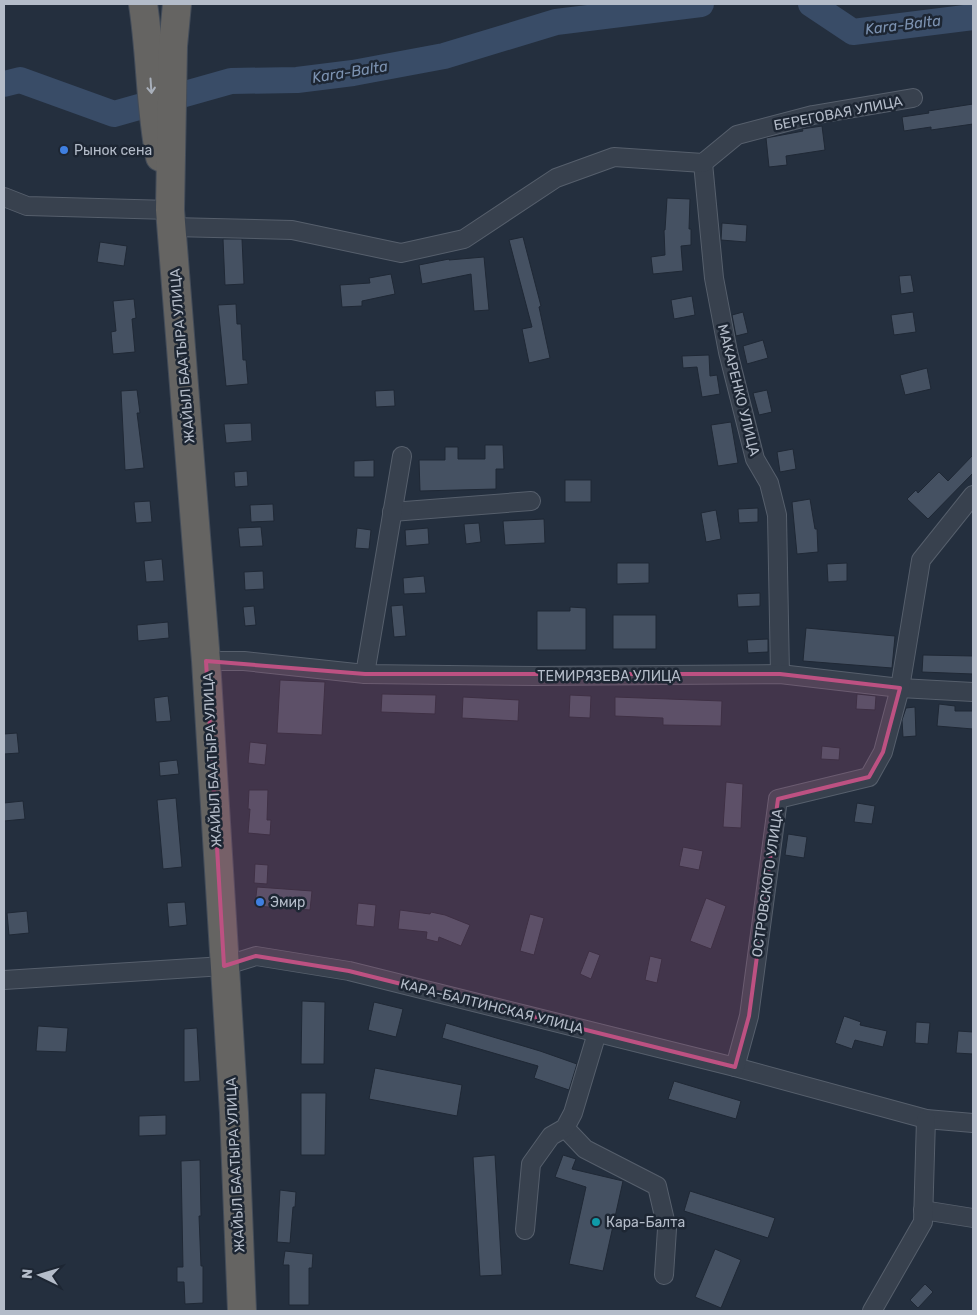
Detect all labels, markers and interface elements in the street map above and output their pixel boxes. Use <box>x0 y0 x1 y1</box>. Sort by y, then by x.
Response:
water label: Kara-Balta <box>864 11 942 39</box>
water label: Kara-Balta <box>311 57 389 87</box>
one-way arrow <box>146 78 156 94</box>
street label: БЕРЕГОВАЯ УЛИЦА <box>772 93 904 134</box>
place label: Рынок сена <box>74 142 152 159</box>
marker: Рынок сена <box>58 144 70 156</box>
street label: ЖАЙЫЛ БААТЫРА УЛИЦА <box>165 267 199 444</box>
street label: МАКАРЕНКО УЛИЦА <box>714 322 763 458</box>
street label: ТЕМИРЯЗЕВА УЛИЦА <box>537 668 681 685</box>
street label: ЖАЙЫЛ БААТЫРА УЛИЦА <box>198 671 226 848</box>
street label: ОСТРОВСКОГО УЛИЦА <box>749 807 786 958</box>
place label: Эмир <box>270 894 305 911</box>
marker: Эмир <box>254 896 266 908</box>
street label: КАРА-БАЛТИНСКАЯ УЛИЦА <box>399 975 586 1038</box>
street label: ЖАЙЫЛ БААТЫРА УЛИЦА <box>221 1076 249 1253</box>
place label: Кара-Балта <box>606 1214 685 1231</box>
marker: Кара-Балта <box>590 1216 602 1228</box>
north arrow <box>15 1250 65 1300</box>
text: N <box>19 1268 36 1280</box>

